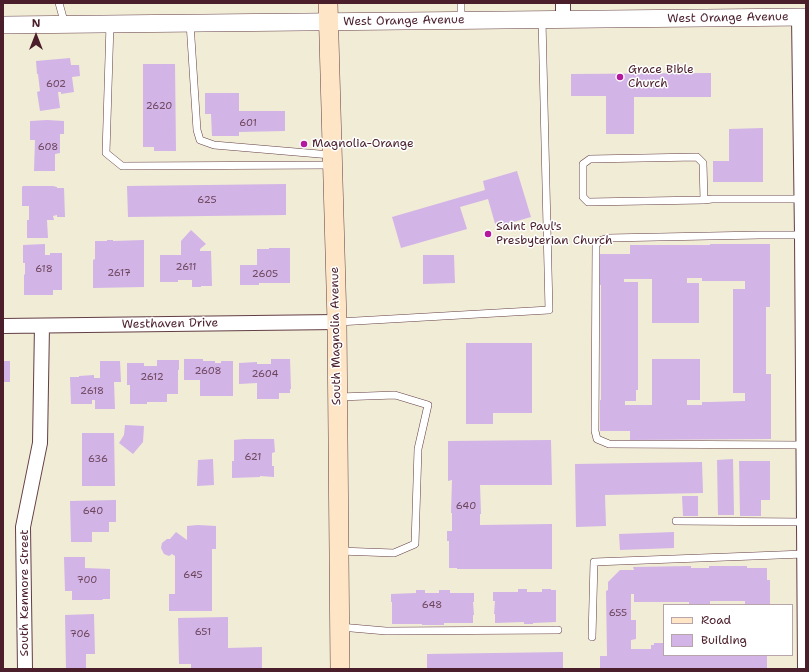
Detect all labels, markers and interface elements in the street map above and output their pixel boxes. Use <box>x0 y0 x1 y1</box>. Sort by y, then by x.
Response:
street label: West Orange Avenue <box>667 10 789 26</box>
street label: West Orange Avenue <box>343 13 465 29</box>
north arrow <box>16 16 56 56</box>
text: N <box>32 16 40 31</box>
place label: Grace Bible Church <box>628 63 694 91</box>
marker: Grace Bible Church <box>615 72 625 82</box>
house number: 602 <box>46 78 66 90</box>
house number: 2620 <box>146 100 172 112</box>
house number: 601 <box>239 117 257 129</box>
place label: Magnolia-Orange <box>312 137 414 151</box>
marker: Magnolia-Orange <box>299 139 309 149</box>
house number: 608 <box>38 141 58 153</box>
house number: 625 <box>197 194 217 206</box>
place label: Saint Paul's Presbyterian Church <box>496 220 612 248</box>
marker: Saint Paul's Presbyterian Church <box>483 229 493 239</box>
house number: 2611 <box>176 261 196 273</box>
house number: 618 <box>35 263 53 275</box>
house number: 2617 <box>107 267 131 279</box>
street label: South Magnolia Avenue <box>328 267 344 405</box>
house number: 2605 <box>252 268 278 280</box>
street label: Westhaven Drive <box>122 316 218 332</box>
house number: 2608 <box>194 365 222 377</box>
house number: 2604 <box>252 368 278 380</box>
house number: 2612 <box>140 371 164 383</box>
house number: 2618 <box>80 385 104 397</box>
house number: 621 <box>244 451 262 463</box>
house number: 636 <box>88 453 108 465</box>
house number: 640 <box>456 500 476 512</box>
house number: 640 <box>83 505 103 517</box>
street label: South Kenmore Street <box>18 529 32 657</box>
house number: 645 <box>183 569 203 581</box>
house number: 700 <box>77 574 97 586</box>
house number: 648 <box>422 599 442 611</box>
legend <box>663 604 793 656</box>
house number: 655 <box>609 607 627 619</box>
text: Road <box>701 612 731 628</box>
house number: 651 <box>195 626 211 638</box>
house number: 706 <box>70 628 90 640</box>
text: Building <box>701 632 747 648</box>

